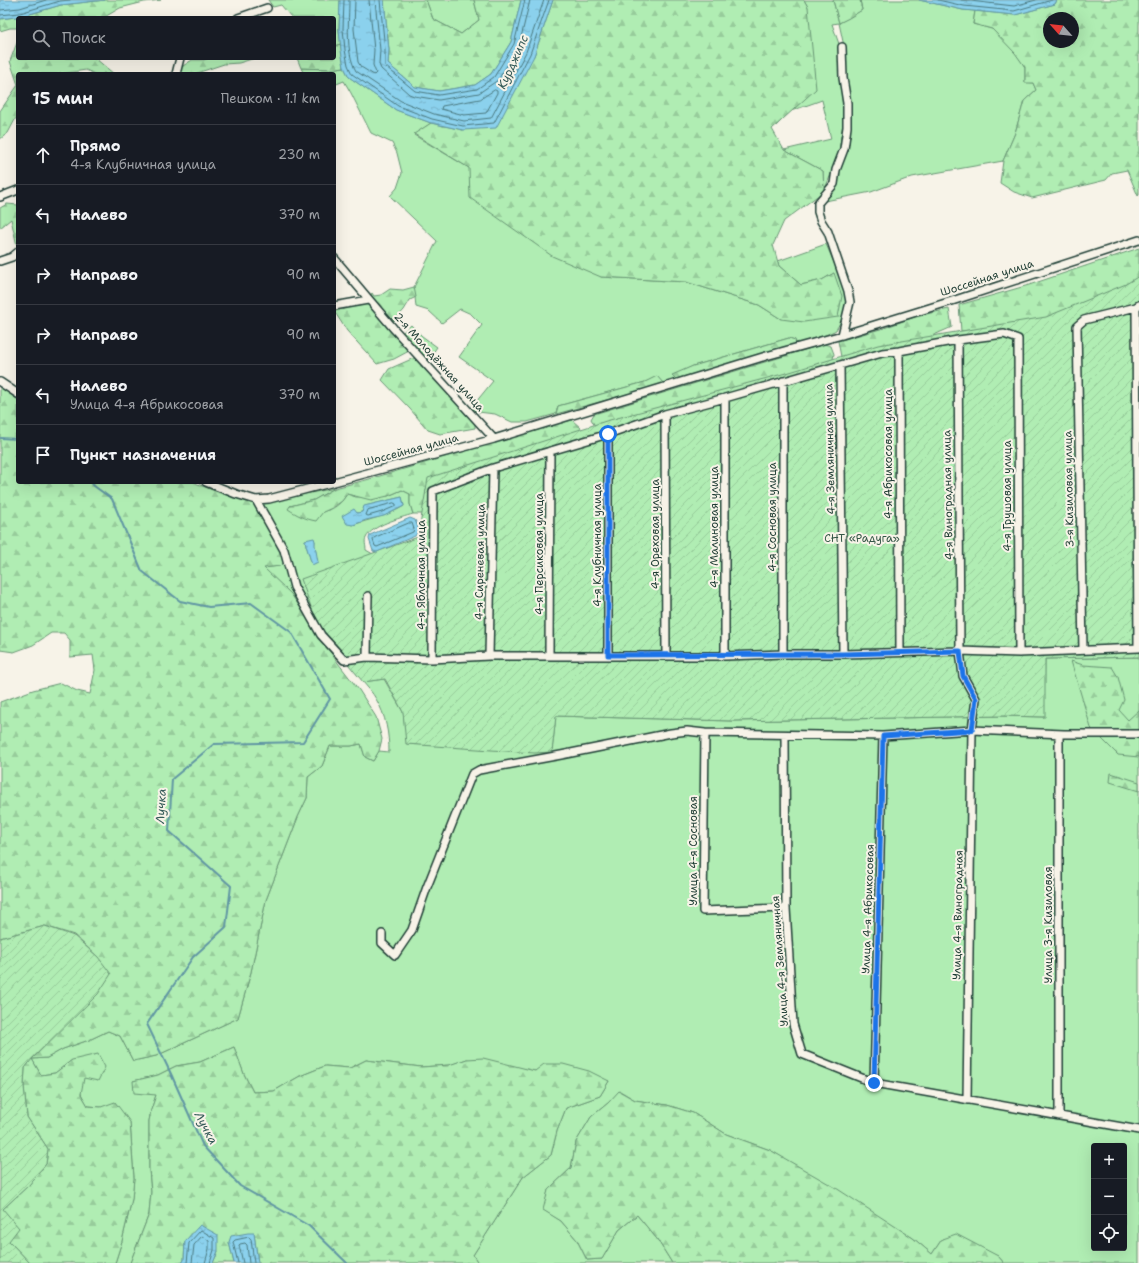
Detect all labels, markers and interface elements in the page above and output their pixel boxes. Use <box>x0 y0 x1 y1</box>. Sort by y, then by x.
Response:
north arrow <box>1043 12 1079 48</box>
search box <box>16 16 336 60</box>
icon: search <box>30 27 52 49</box>
text: Поиск <box>62 28 106 48</box>
water label: Курджипс <box>494 32 532 92</box>
text: 15 мин <box>32 87 93 109</box>
text: Пешком · 1.1 km <box>221 90 320 107</box>
text: Прямо <box>70 136 120 156</box>
icon: ahead <box>32 144 54 166</box>
text: 230 m <box>278 146 320 163</box>
text: 4-я Клубничная улица <box>70 156 216 173</box>
icon: left <box>32 204 54 226</box>
text: Налево <box>70 205 128 225</box>
text: 370 m <box>278 206 320 223</box>
street label: Шоссейная улица <box>938 256 1036 300</box>
icon: right <box>32 264 54 286</box>
text: Направо <box>70 265 138 285</box>
text: 90 m <box>286 266 320 283</box>
street label: 2-я Молодёжная улица <box>390 309 488 415</box>
icon: right <box>32 324 54 346</box>
text: Направо <box>70 325 138 345</box>
text: 90 m <box>286 326 320 343</box>
text: Налево <box>70 376 128 396</box>
street label: 4-я Земляничная улица <box>821 383 839 515</box>
icon: left <box>32 384 54 406</box>
text: 370 m <box>278 386 320 403</box>
street label: 4-я Абрикосовая улица <box>881 389 896 519</box>
text: Улица 4-я Абрикосовая <box>70 396 224 413</box>
route start <box>599 425 617 443</box>
street label: Шоссейная улица <box>362 430 460 470</box>
street label: 4-я Виноградная улица <box>939 430 957 560</box>
street label: 3-я Кизиловая улица <box>1060 430 1078 548</box>
street label: 4-я Грушовая улица <box>1000 440 1015 552</box>
icon: arrive <box>32 444 54 466</box>
text: Пункт назначения <box>70 445 216 465</box>
street label: 4-я Сосновая улица <box>765 462 780 572</box>
street label: 4-я Малиновая улица <box>707 466 722 588</box>
street label: 4-я Ореховая улица <box>648 479 663 589</box>
street label: 4-я Клубничная улица <box>590 483 605 607</box>
street label: 4-я Персиковая улица <box>532 493 547 615</box>
street label: 4-я Сиреневая улица <box>471 504 489 620</box>
street label: 4-я Яблочная улица <box>414 520 429 630</box>
park label: СНТ «Радуга» <box>824 531 900 546</box>
water label: Лучка <box>152 788 170 825</box>
street label: Улица 4-я Сосновая <box>686 796 701 906</box>
street label: Улица 4-я Абрикосовая <box>858 844 878 974</box>
street label: Улица 4-я Виноградная <box>949 850 967 980</box>
street label: Улица 3-я Кизиловая <box>1041 867 1056 983</box>
street label: Улица 4-я Земляничная <box>768 895 792 1027</box>
route end <box>865 1074 883 1092</box>
water label: Лучка <box>190 1108 221 1147</box>
map controls <box>1091 1143 1127 1251</box>
button: + <box>1091 1143 1127 1179</box>
button: − <box>1091 1179 1127 1215</box>
button: locate <box>1091 1215 1127 1251</box>

